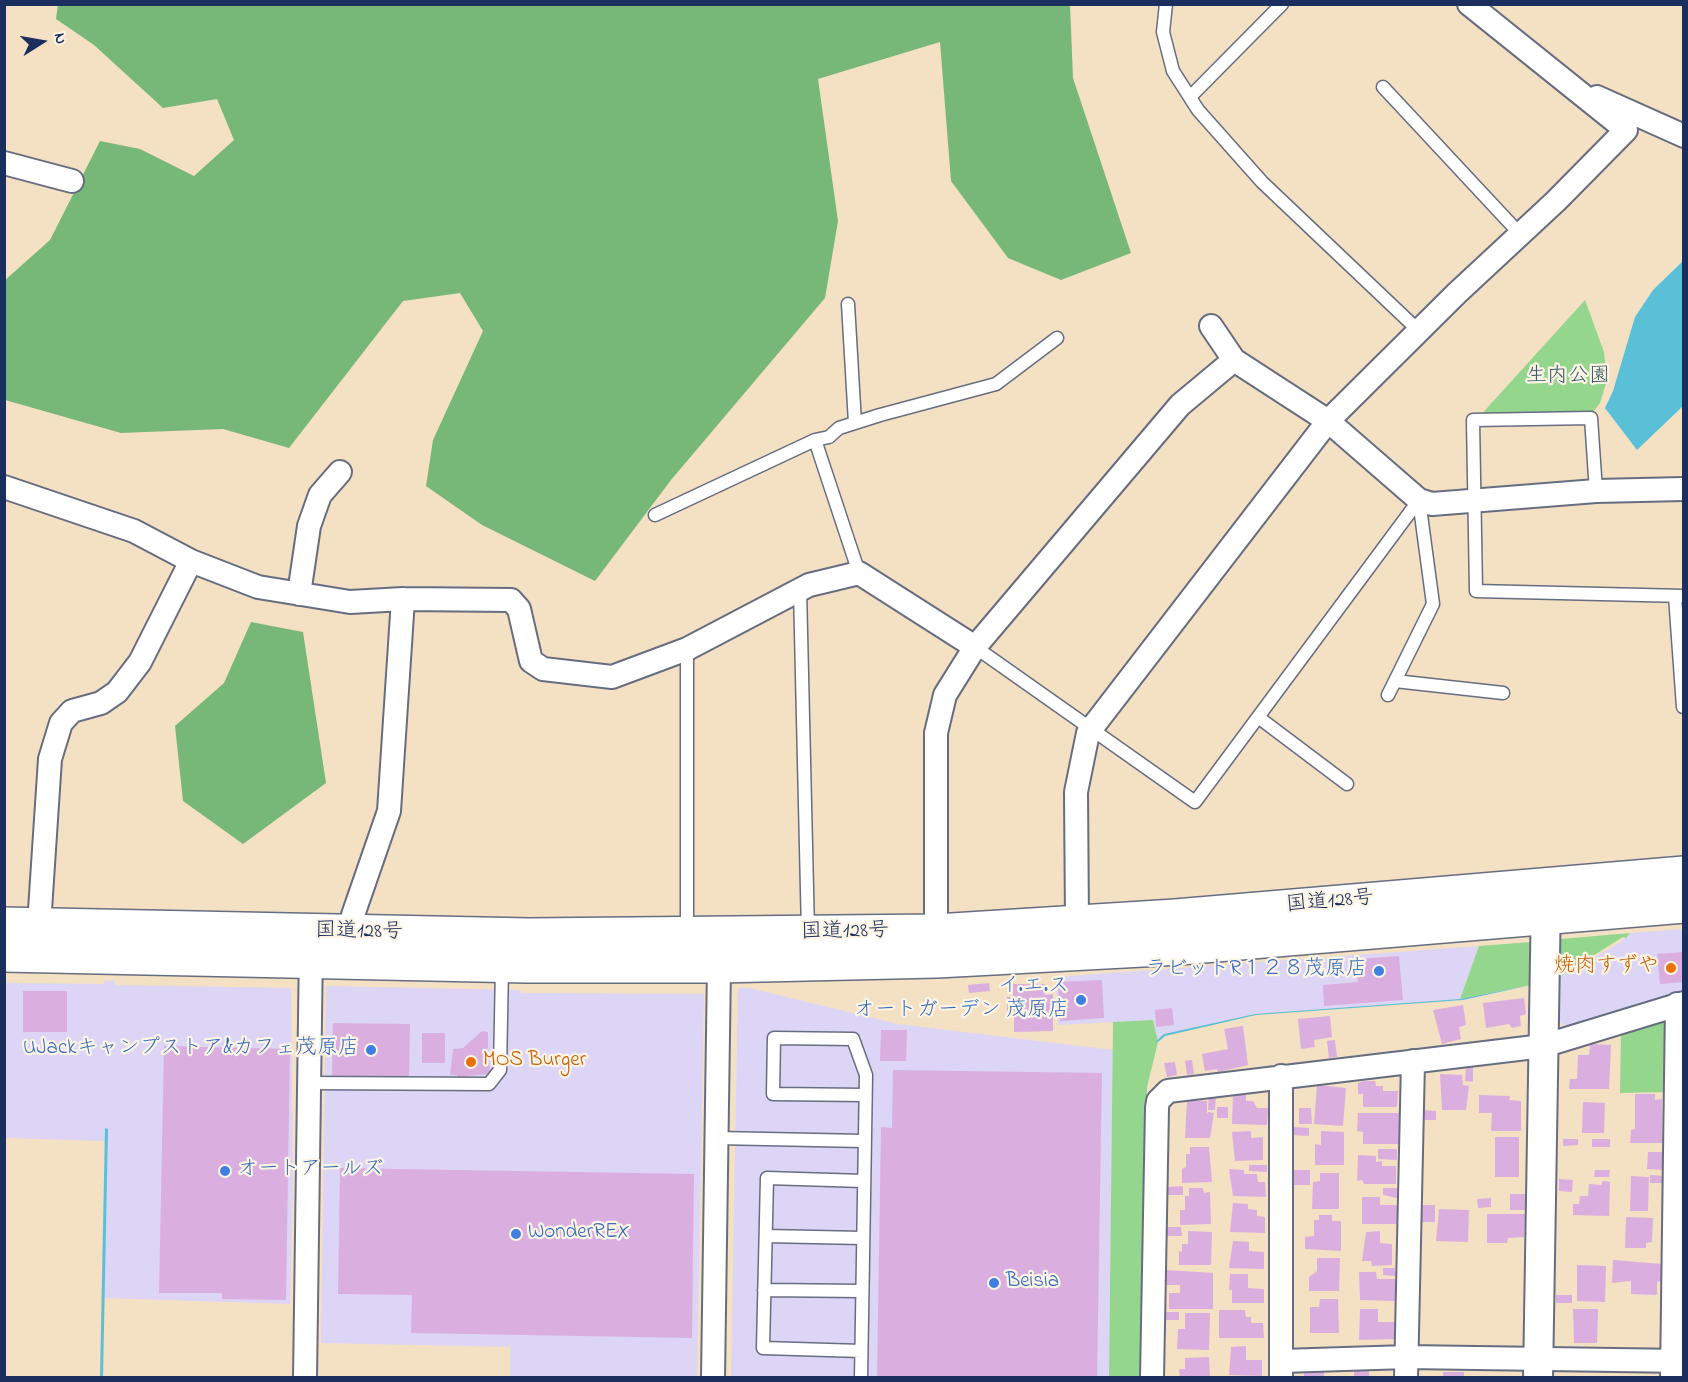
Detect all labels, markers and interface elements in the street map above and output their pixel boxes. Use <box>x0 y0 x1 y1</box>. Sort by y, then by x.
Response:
north arrow <box>12 12 72 72</box>
text: N <box>47 31 72 46</box>
park label: 生内公園 <box>1526 365 1610 391</box>
street label: 国道128号 <box>1285 887 1375 919</box>
street label: 国道128号 <box>315 920 403 946</box>
street label: 国道128号 <box>801 920 889 946</box>
place label: 焼肉すずや <box>1554 955 1659 981</box>
place label: ラビットR１２８茂原店 <box>1145 958 1367 984</box>
marker: 焼肉すずや <box>1664 961 1678 975</box>
marker: ラビットR１２８茂原店 <box>1372 964 1386 978</box>
place label: イ.エ.ス オートガーデン 茂原店 <box>854 975 1069 1025</box>
marker: イ.エ.ス オートガーデン 茂原店 <box>1074 993 1088 1007</box>
place label: UJackキャンプストア&カフェ茂原店 <box>23 1037 359 1063</box>
marker: UJackキャンプストア&カフェ茂原店 <box>364 1043 378 1057</box>
place label: MOS Burger <box>483 1049 586 1075</box>
marker: MOS Burger <box>464 1055 478 1069</box>
place label: オートアールズ <box>237 1158 383 1184</box>
marker: オートアールズ <box>218 1164 232 1178</box>
place label: WonderREX <box>528 1221 630 1247</box>
marker: WonderREX <box>509 1227 523 1241</box>
place label: Beisia <box>1006 1270 1059 1296</box>
marker: Beisia <box>987 1276 1001 1290</box>

